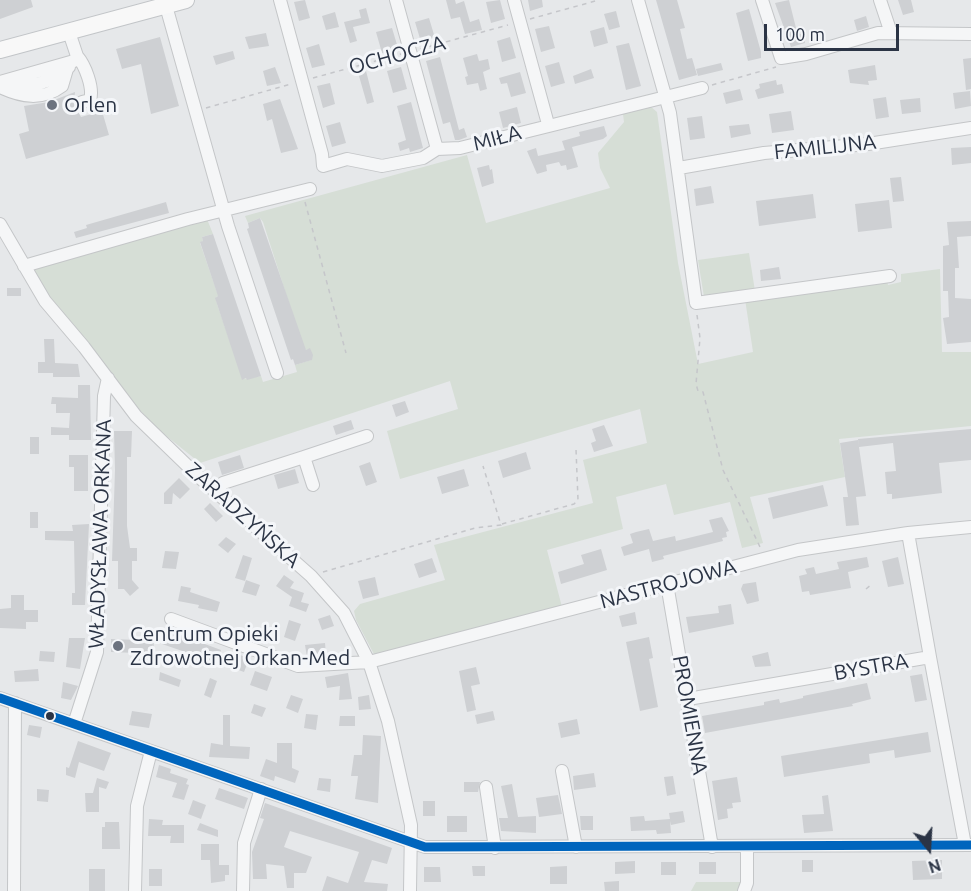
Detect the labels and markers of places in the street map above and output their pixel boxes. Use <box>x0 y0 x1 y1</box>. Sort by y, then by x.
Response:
place label: Orlen <box>64 92 117 118</box>
marker: Orlen <box>45 98 59 112</box>
place label: Centrum Opieki Zdrowotnej Orkan-Med <box>130 621 350 671</box>
marker: Centrum Opieki Zdrowotnej Orkan-Med <box>111 639 125 653</box>
unlabelled marker <box>44 710 56 722</box>

